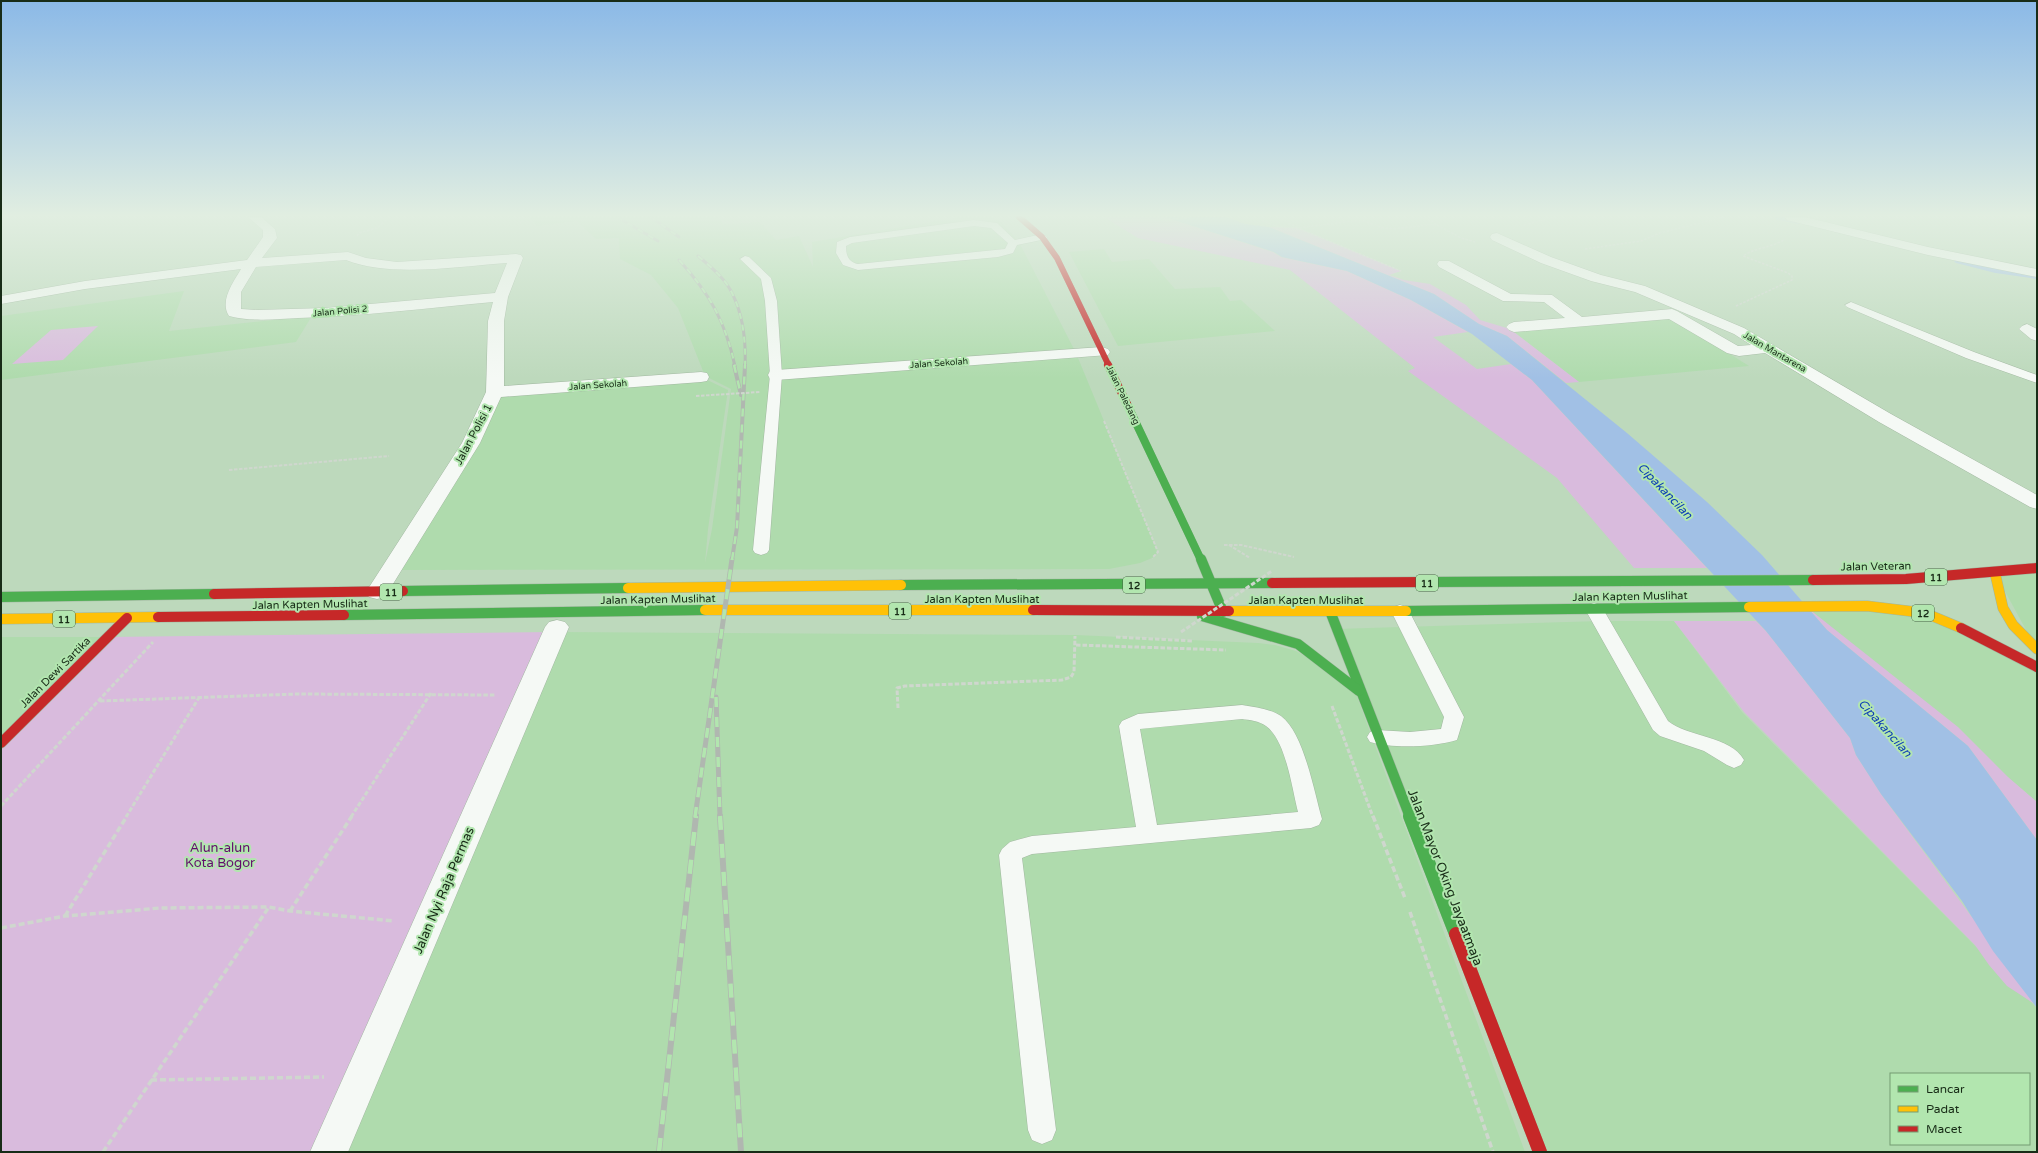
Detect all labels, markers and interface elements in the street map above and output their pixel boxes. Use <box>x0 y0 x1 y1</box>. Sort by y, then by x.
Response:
street label: Jalan Polisi 2 <box>312 304 368 319</box>
street label: Jalan Mantarena <box>1741 330 1808 375</box>
street label: Jalan Sekolah <box>910 356 968 371</box>
street label: Jalan Paledang <box>1103 364 1142 427</box>
street label: Jalan Sekolah <box>569 378 627 393</box>
street label: Jalan Polisi 1 <box>452 402 495 467</box>
water label: Cipakancilan <box>1635 460 1696 522</box>
street label: Jalan Veteran <box>1841 559 1911 574</box>
road number: 11 <box>1925 569 1947 585</box>
road number: 11 <box>1416 575 1438 591</box>
road number: 12 <box>1123 577 1145 593</box>
road number: 11 <box>380 584 402 600</box>
street label: Jalan Kapten Muslihat <box>1572 589 1688 604</box>
street label: Jalan Kapten Muslihat <box>600 592 716 607</box>
street label: Jalan Kapten Muslihat <box>924 593 1040 606</box>
street label: Jalan Kapten Muslihat <box>1248 594 1364 607</box>
street label: Jalan Kapten Muslihat <box>252 597 368 612</box>
road number: 11 <box>889 603 911 619</box>
road number: 12 <box>1912 605 1934 621</box>
road number: 11 <box>53 611 75 627</box>
street label: Jalan Dewi Sartika <box>17 634 93 710</box>
water label: Cipakancilan <box>1856 696 1915 760</box>
street label: Jalan Mayor Oking Jayaatmaja <box>1404 787 1486 968</box>
street label: Jalan Nyi Raja Permas <box>410 825 478 956</box>
park label: Alun-alun Kota Bogor <box>185 840 255 871</box>
legend <box>1890 1073 2030 1145</box>
text: Lancar <box>1926 1082 1965 1096</box>
text: Padat <box>1926 1102 1960 1116</box>
text: Macet <box>1926 1122 1962 1136</box>

